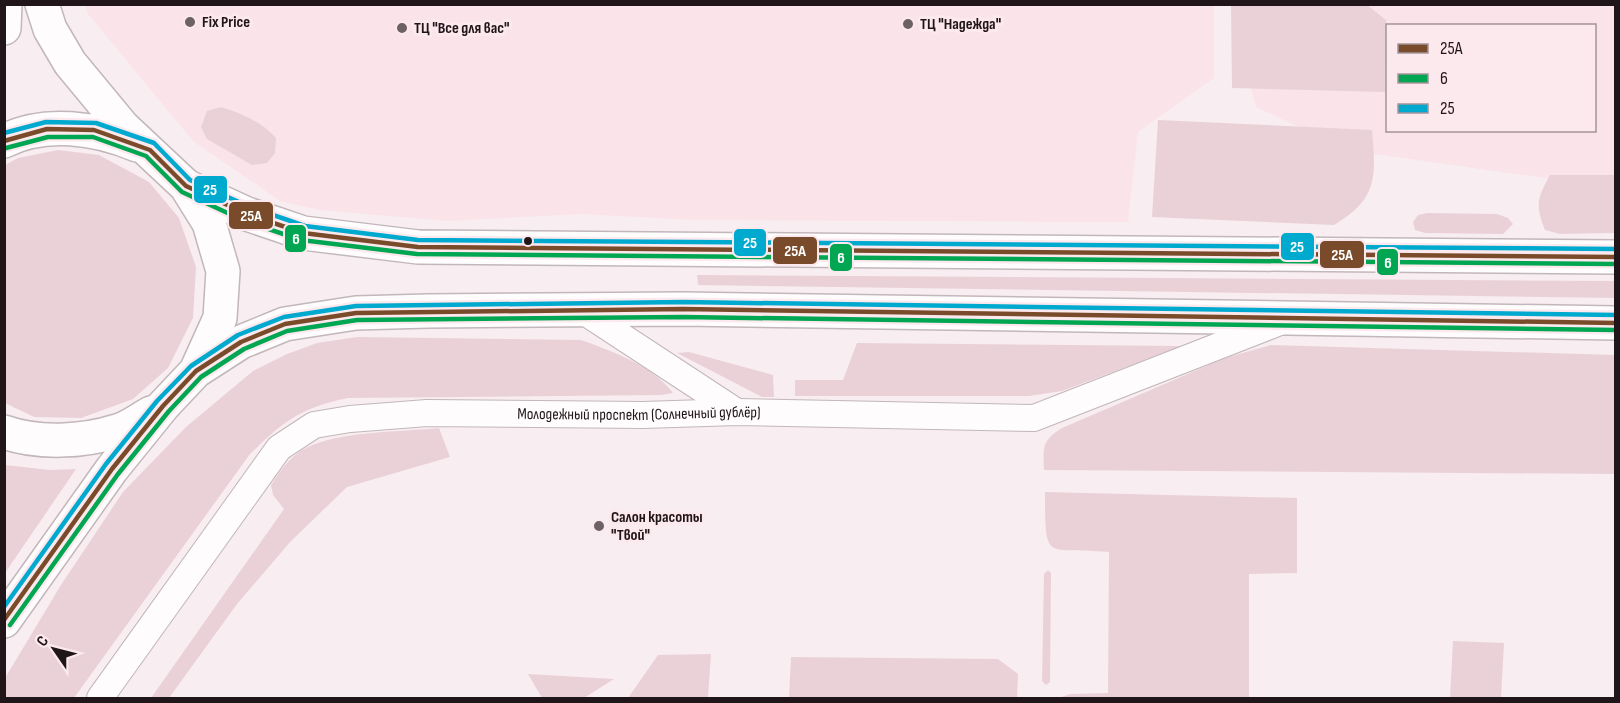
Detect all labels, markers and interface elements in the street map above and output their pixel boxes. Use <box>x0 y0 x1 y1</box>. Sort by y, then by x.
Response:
place label: Fix Price <box>202 13 250 32</box>
marker: Fix Price <box>183 15 197 29</box>
place label: ТЦ "Надежда" <box>920 15 1001 34</box>
marker: ТЦ "Надежда" <box>901 17 915 31</box>
place label: ТЦ "Все для вас" <box>414 19 510 38</box>
marker: ТЦ "Все для вас" <box>395 21 409 35</box>
legend <box>1386 24 1596 132</box>
text: 25А <box>1440 38 1463 59</box>
text: 6 <box>1440 68 1448 89</box>
text: 25 <box>1440 98 1455 119</box>
line badge: 25 <box>193 175 228 204</box>
text: 25 <box>203 181 217 200</box>
line badge: 25А <box>228 201 274 230</box>
text: 25А <box>240 207 262 226</box>
line badge: 6 <box>284 224 307 253</box>
line badge: 25 <box>733 228 767 257</box>
text: 6 <box>292 230 300 249</box>
line badge: 25 <box>1280 232 1315 261</box>
text: 25 <box>743 234 757 253</box>
unlabelled marker <box>522 235 534 247</box>
line badge: 25А <box>772 236 818 265</box>
text: 25 <box>1290 238 1304 257</box>
line badge: 25А <box>1319 240 1365 269</box>
text: 25А <box>784 242 806 261</box>
line badge: 6 <box>829 243 853 272</box>
text: 25А <box>1331 246 1353 265</box>
line badge: 6 <box>1376 248 1399 276</box>
text: 6 <box>837 249 845 268</box>
text: 6 <box>1384 254 1392 273</box>
street label: Молодежный проспект (Солнечный дублёр) <box>517 402 761 425</box>
place label: Салон красоты "Твой" <box>611 508 703 545</box>
marker: Салон красоты "Твой" <box>592 519 606 533</box>
north arrow <box>24 619 84 679</box>
text: С <box>33 632 53 650</box>

